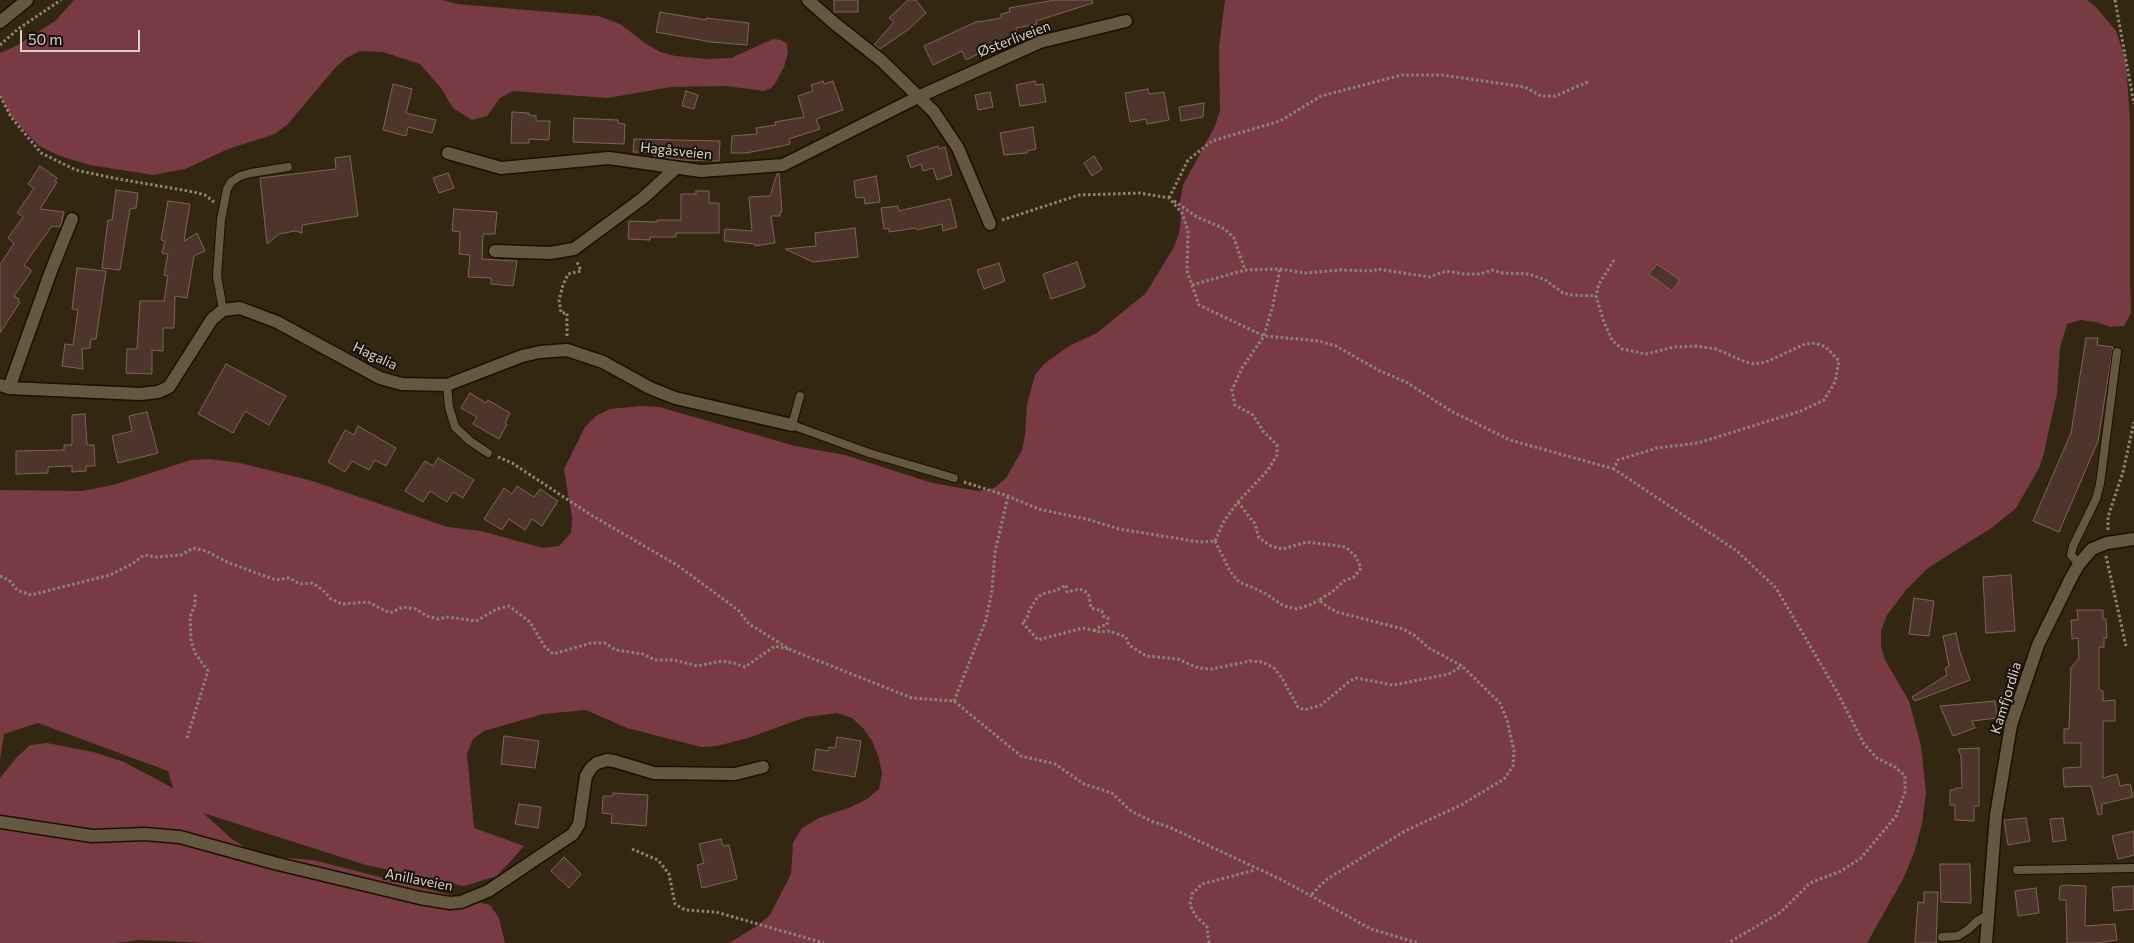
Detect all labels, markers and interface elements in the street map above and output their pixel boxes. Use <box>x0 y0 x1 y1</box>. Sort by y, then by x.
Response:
street label: Østerliveien <box>975 17 1053 61</box>
scale bar <box>22 20 142 52</box>
text: 50 m <box>28 30 62 48</box>
street label: Hagåsveien <box>639 139 713 163</box>
street label: Hagalia <box>350 338 400 374</box>
street label: Kamfjordlia <box>1987 660 2025 736</box>
street label: Anillaveien <box>384 865 454 895</box>

